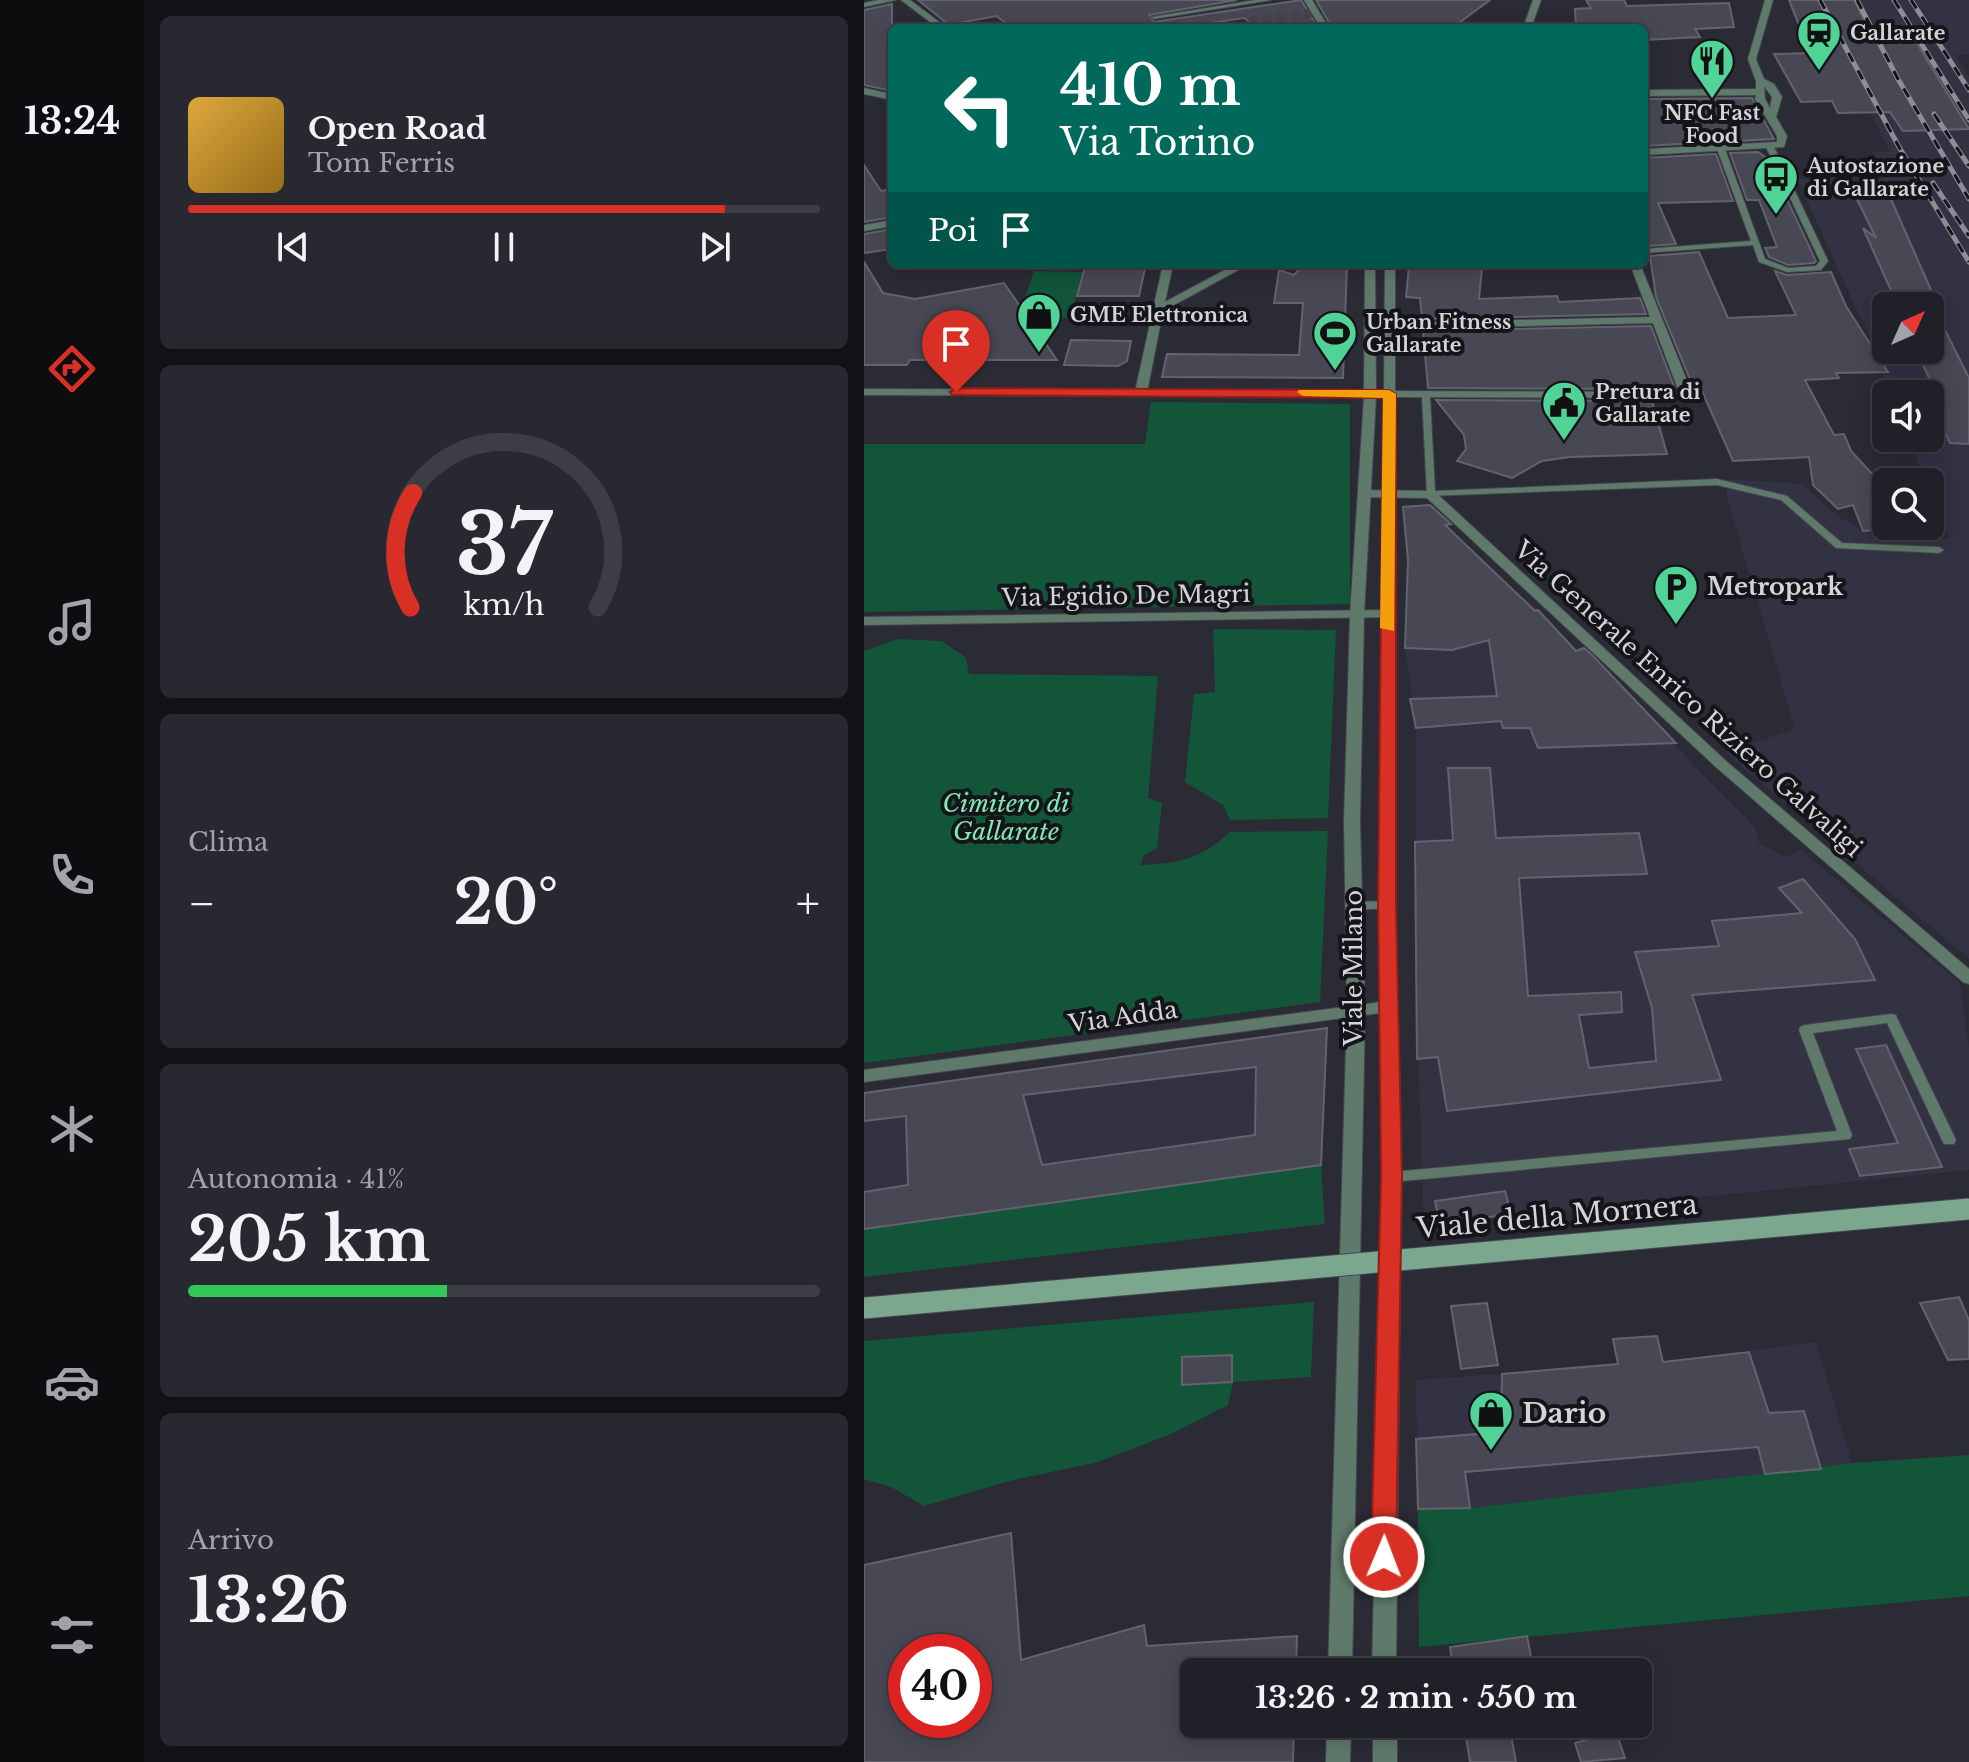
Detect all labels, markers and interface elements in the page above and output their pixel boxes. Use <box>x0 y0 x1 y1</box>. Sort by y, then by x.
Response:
station icon: Gallarate <box>1795 9 1843 72</box>
place label: Gallarate <box>1850 21 1945 45</box>
restaurant icon: NFC Fast Food <box>1688 37 1736 100</box>
text: 410 m <box>1060 51 1241 120</box>
icon: left <box>928 56 1032 160</box>
text: 13:24 <box>24 99 120 144</box>
place label: NFC Fast Food <box>1664 101 1760 148</box>
text: Open Road <box>308 110 487 147</box>
text: Via Torino <box>1060 120 1255 165</box>
text: Tom Ferris <box>308 147 455 179</box>
bus stop icon: Autostazione di Gallarate <box>1752 153 1800 216</box>
place label: Autostazione di Gallarate <box>1806 154 1944 201</box>
icon: arrive <box>994 208 1038 252</box>
text: Poi <box>928 212 978 249</box>
icon: previous <box>271 225 315 269</box>
icon: pause <box>482 225 526 269</box>
icon: next <box>693 225 737 269</box>
shop icon: GME Elettronica <box>1015 291 1063 354</box>
north arrow <box>1872 292 1944 364</box>
map controls <box>1872 292 1944 540</box>
place label: GME Elettronica <box>1070 303 1248 327</box>
sports icon: Urban Fitness Gallarate <box>1311 309 1359 372</box>
pin <box>922 310 990 392</box>
place label: Urban Fitness Gallarate <box>1366 310 1511 357</box>
icon: arrive <box>934 322 978 366</box>
icon: directions <box>44 341 100 397</box>
public building icon: Pretura di Gallarate <box>1540 379 1588 442</box>
place label: Pretura di Gallarate <box>1595 380 1701 427</box>
button: sound <box>1872 380 1944 452</box>
button: search <box>1872 468 1944 540</box>
text: 37 <box>456 492 553 595</box>
street label: Via Generale Enrico Riziero Galvaligi <box>1508 534 1868 863</box>
parking icon: Metropark <box>1652 563 1700 626</box>
place label: Metropark <box>1707 572 1844 601</box>
street label: Via Egidio De Magri <box>1000 579 1251 612</box>
text: km/h <box>463 587 545 623</box>
icon: music <box>44 594 100 650</box>
park label: Cimitero di Gallarate <box>942 789 1070 846</box>
text: Clima <box>188 826 268 858</box>
icon: phone <box>44 847 100 903</box>
text: 20° <box>454 866 558 940</box>
text: − <box>188 876 216 931</box>
text: + <box>796 876 820 931</box>
street label: Viale Milano <box>1339 890 1368 1047</box>
street label: Via Adda <box>1066 994 1180 1039</box>
icon: climate <box>44 1101 100 1157</box>
text: Autonomia · 41% <box>188 1163 404 1195</box>
street label: Viale della Mornera <box>1414 1187 1699 1246</box>
text: 205 km <box>188 1203 430 1277</box>
icon: car <box>44 1354 100 1410</box>
shop icon: Dario <box>1467 1389 1515 1452</box>
place label: Dario <box>1522 1396 1606 1431</box>
position arrow <box>1342 1515 1426 1599</box>
text: Arrivo <box>188 1524 274 1556</box>
text: 13:26 <box>188 1564 349 1638</box>
icon: filters <box>44 1607 100 1663</box>
speed limit sign: 40 <box>888 1634 992 1738</box>
text: 13:26 · 2 min · 550 m <box>1255 1679 1577 1716</box>

